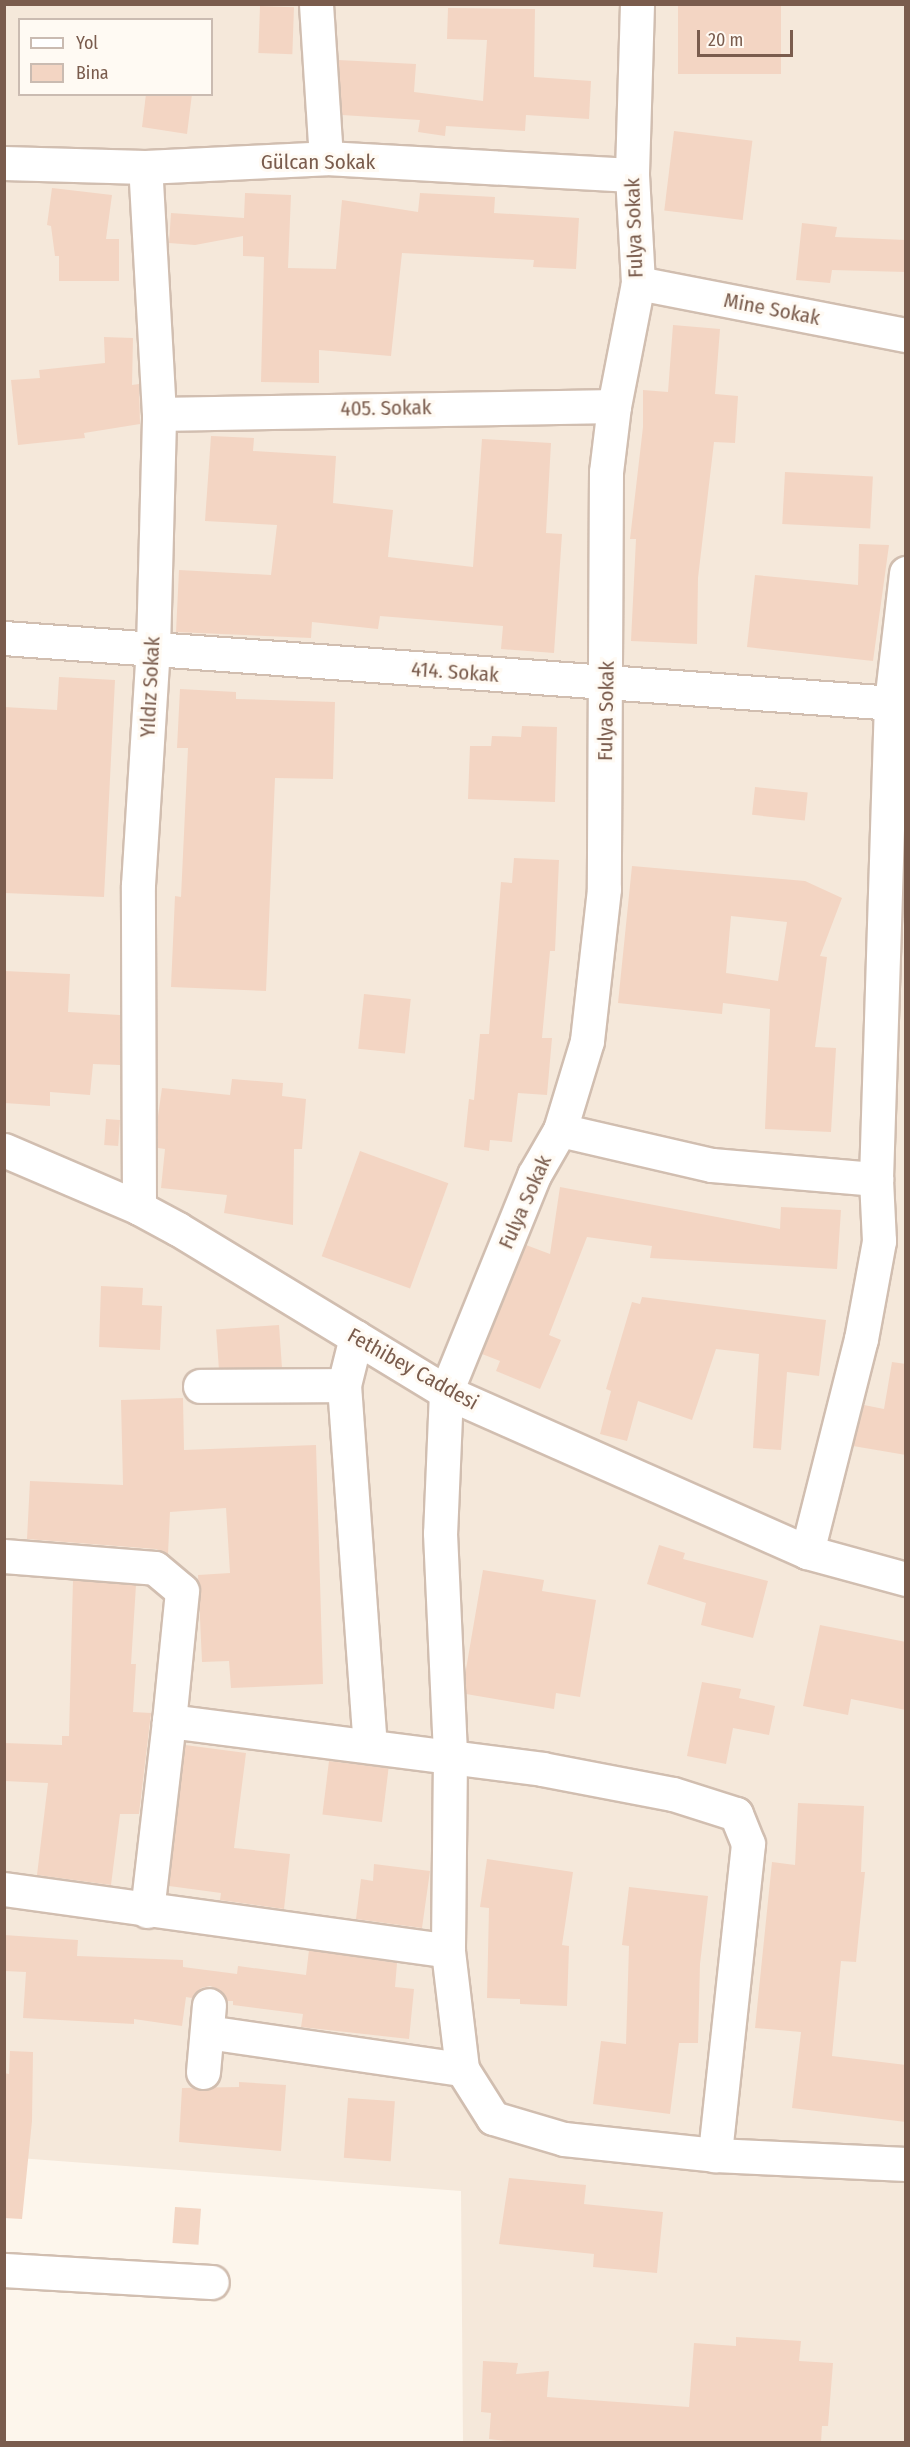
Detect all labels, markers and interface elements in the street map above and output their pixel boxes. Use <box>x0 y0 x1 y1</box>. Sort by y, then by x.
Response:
legend <box>18 18 213 96</box>
scale bar <box>700 18 796 56</box>
text: 20 m <box>708 29 743 51</box>
text: Yol <box>76 32 98 54</box>
text: Bina <box>76 62 109 84</box>
street label: Gülcan Sokak <box>261 149 375 175</box>
street label: Fulya Sokak <box>620 178 648 278</box>
street label: Mine Sokak <box>722 287 822 331</box>
street label: 405. Sokak <box>340 395 432 421</box>
street label: Yıldız Sokak <box>135 636 165 738</box>
street label: 414. Sokak <box>410 656 500 688</box>
street label: Fulya Sokak <box>593 661 619 761</box>
street label: Fulya Sokak <box>493 1151 557 1253</box>
street label: Fethibey Caddesi <box>343 1323 483 1415</box>

